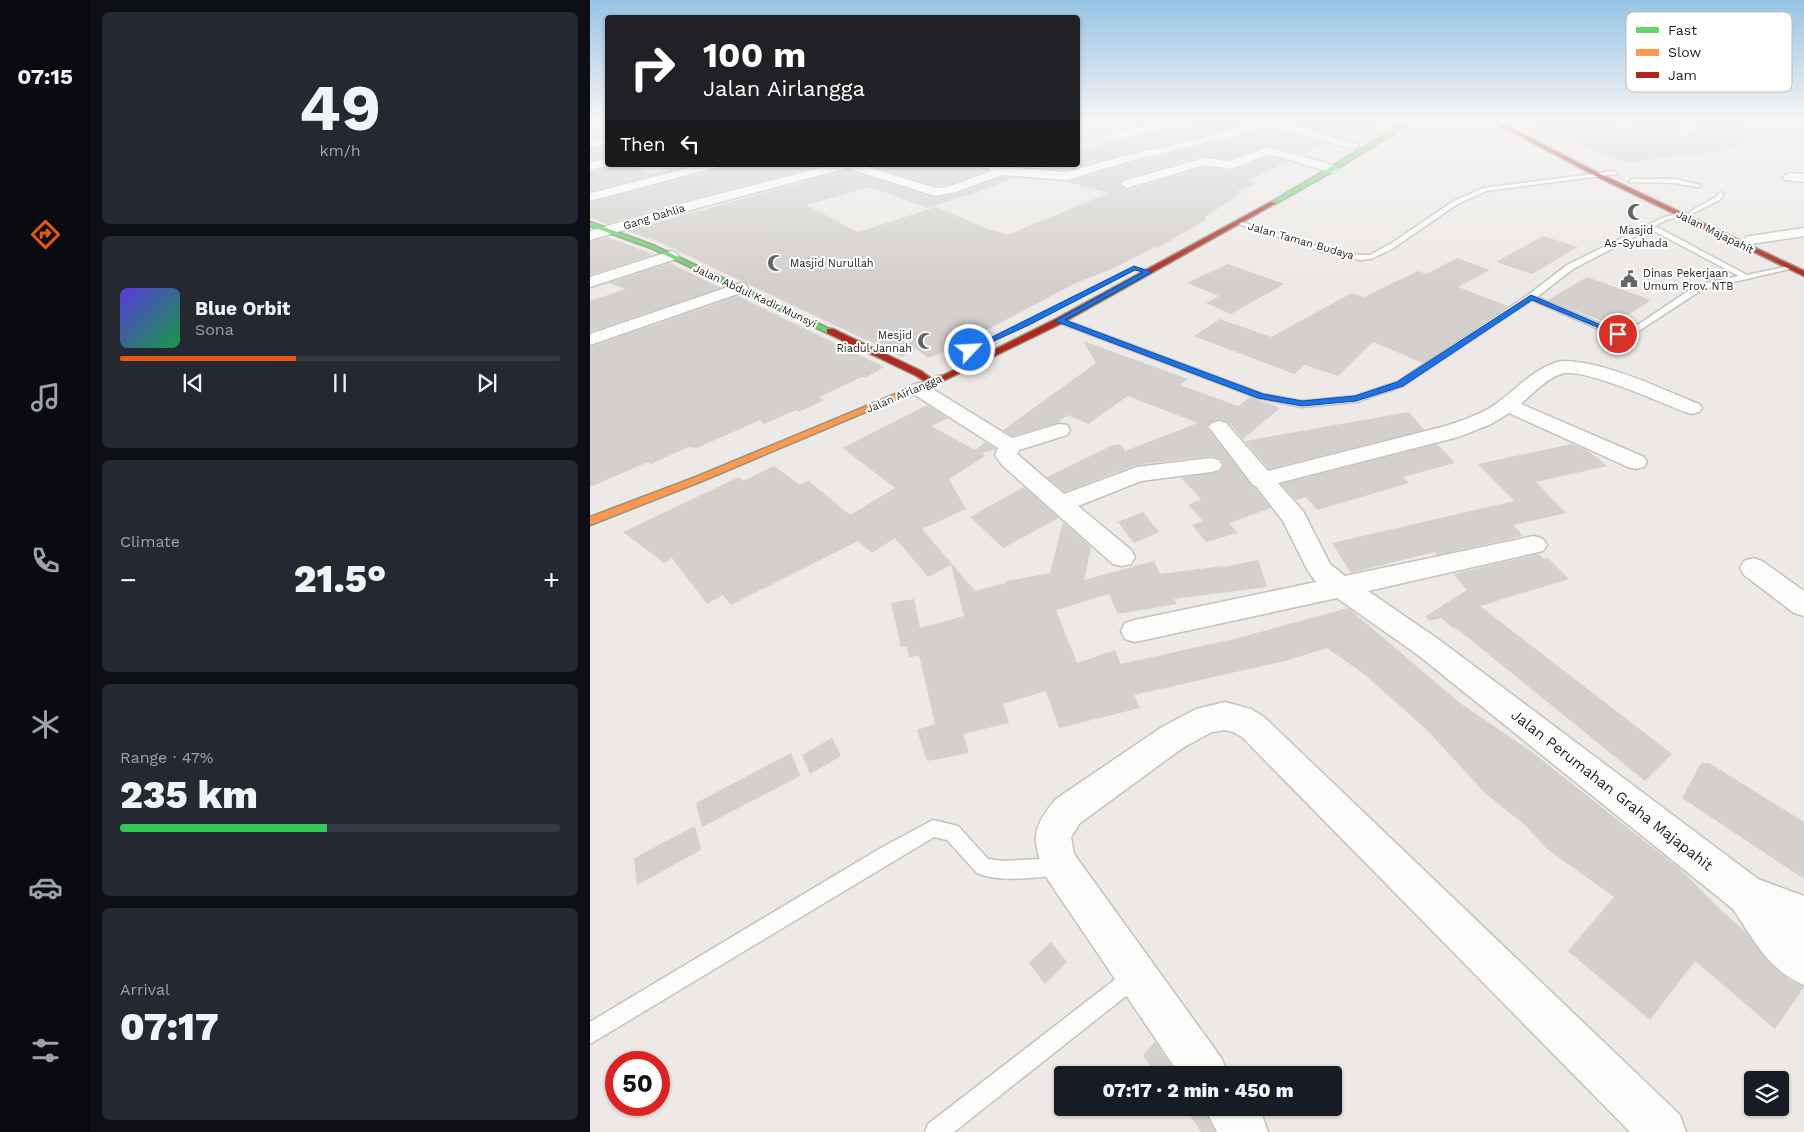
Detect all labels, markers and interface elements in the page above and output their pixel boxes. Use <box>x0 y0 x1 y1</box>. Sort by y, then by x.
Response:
legend <box>1626 12 1792 92</box>
text: Fast <box>1668 22 1697 38</box>
text: 100 m <box>703 34 806 76</box>
icon: right <box>620 35 685 100</box>
text: Slow <box>1668 44 1701 60</box>
text: 07:15 <box>17 64 73 89</box>
text: Jam <box>1668 67 1697 83</box>
text: 49 <box>299 70 381 146</box>
text: Jalan Airlangga <box>703 76 865 101</box>
icon: left <box>676 130 704 158</box>
text: Then <box>620 133 666 156</box>
text: km/h <box>319 141 361 160</box>
street label: Gang Dahlia <box>621 201 687 233</box>
mosque icon: Masjid As-Syuhada <box>1626 202 1646 222</box>
street label: Jalan Majapahit <box>1674 208 1756 257</box>
icon: directions <box>28 217 63 252</box>
street label: Jalan Taman Budaya <box>1246 220 1356 262</box>
place label: Masjid As-Syuhada <box>1604 224 1668 250</box>
mosque icon: Masjid Nurullah <box>766 253 786 273</box>
place label: Masjid Nurullah <box>790 257 874 270</box>
street label: Jalan Abdul Kadir Munsyi <box>691 262 819 330</box>
place label: Dinas Pekerjaan Umum Prov. NTB <box>1643 267 1733 293</box>
public building icon: Dinas Pekerjaan Umum Prov. NTB <box>1619 269 1639 289</box>
text: Blue Orbit <box>195 297 290 320</box>
pin <box>1597 313 1639 355</box>
text: Sona <box>195 320 234 339</box>
icon: arrive <box>1604 320 1632 348</box>
position arrow <box>943 323 995 375</box>
place label: Mesjid Riadul Jannah <box>837 329 912 355</box>
mosque icon: Mesjid Riadul Jannah <box>916 331 936 351</box>
icon: previous <box>179 369 207 397</box>
icon: pause <box>326 369 354 397</box>
icon: next <box>473 369 501 397</box>
street label: Jalan Airlangga <box>864 372 944 416</box>
icon: music <box>28 380 63 415</box>
text: Climate <box>120 532 180 551</box>
icon: phone <box>28 543 63 578</box>
text: 21.5° <box>294 557 386 601</box>
text: − <box>120 563 137 596</box>
text: + <box>543 563 560 596</box>
street label: Jalan Perumahan Graha Majapahit <box>1508 706 1717 875</box>
icon: climate <box>28 707 63 742</box>
text: Range · 47% <box>120 748 214 767</box>
text: 235 km <box>120 773 258 817</box>
icon: car <box>28 870 63 905</box>
text: Arrival <box>120 980 170 999</box>
text: 07:17 <box>120 1005 219 1049</box>
icon: filters <box>28 1033 63 1068</box>
speed limit sign: 50 <box>605 1051 670 1116</box>
map controls <box>1744 1071 1789 1116</box>
button: layers <box>1744 1071 1789 1116</box>
text: 07:17 · 2 min · 450 m <box>1103 1079 1293 1102</box>

